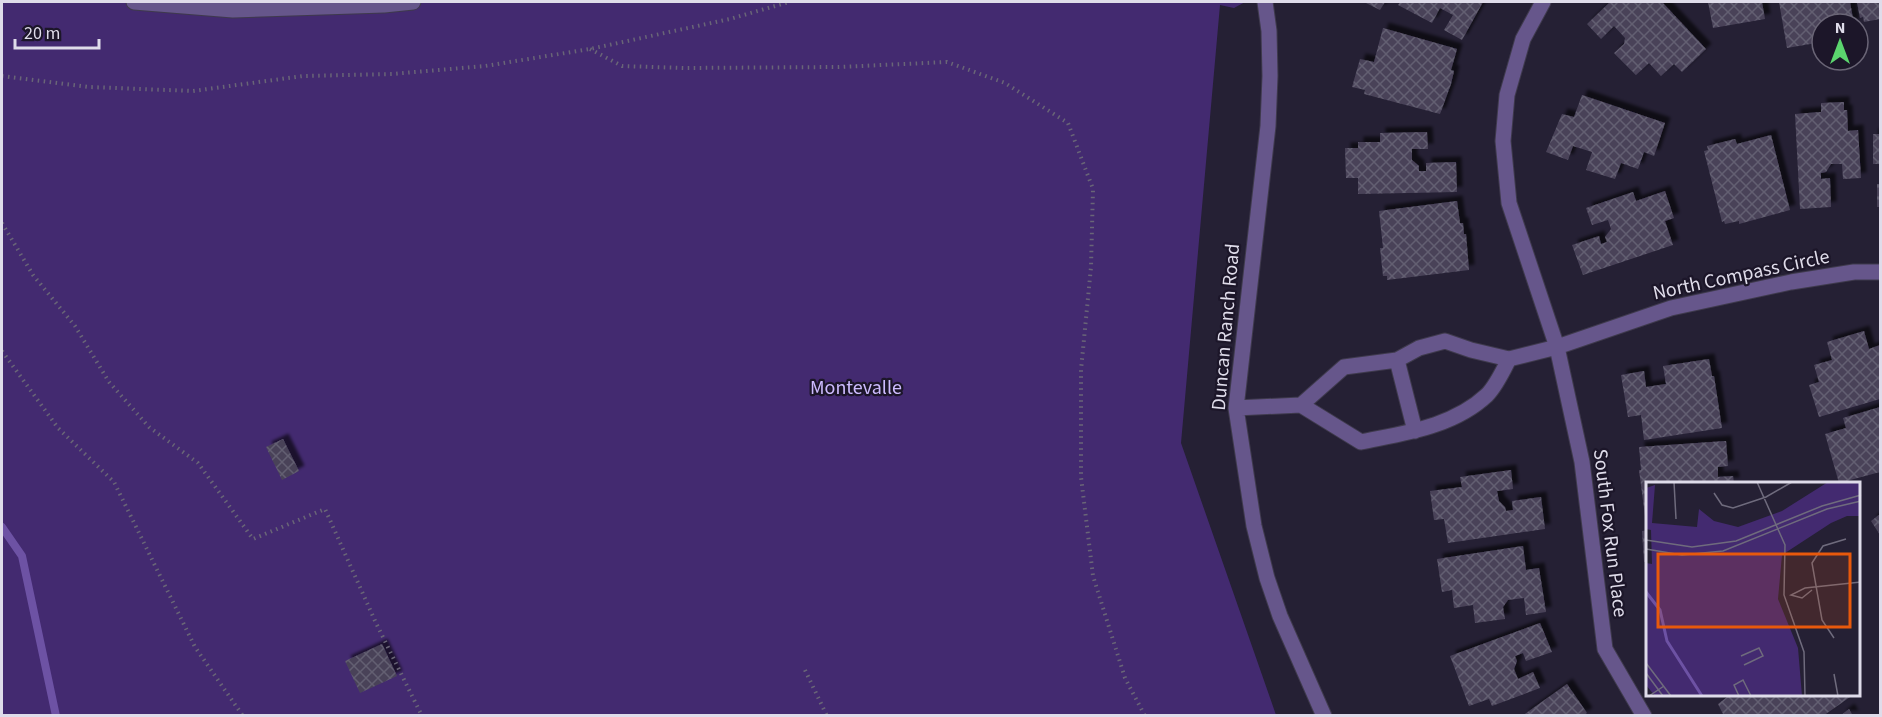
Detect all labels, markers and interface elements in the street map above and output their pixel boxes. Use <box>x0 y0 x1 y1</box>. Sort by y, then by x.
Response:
scale bar <box>15 12 99 50</box>
north arrow <box>1810 12 1870 72</box>
text: N <box>1835 17 1845 39</box>
text: 20 m <box>24 21 60 46</box>
street label: Duncan Ranch Road <box>1205 243 1247 412</box>
street label: North Compass Circle <box>1650 243 1832 307</box>
park label: Montevalle <box>810 374 902 402</box>
street label: South Fox Run Place <box>1586 447 1634 619</box>
inset map <box>1646 482 1861 696</box>

